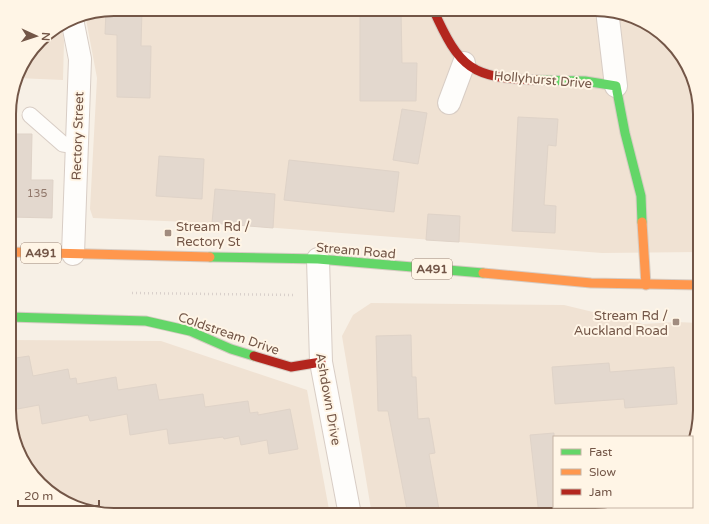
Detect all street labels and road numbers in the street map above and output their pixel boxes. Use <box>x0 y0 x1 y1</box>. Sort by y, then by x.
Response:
street label: Hollyhurst Drive <box>493 68 593 92</box>
street label: Rectory Street <box>68 91 88 181</box>
street label: Stream Road <box>315 240 397 262</box>
road number: A491 <box>21 243 61 263</box>
road number: A491 <box>412 259 452 279</box>
street label: Coldstream Drive <box>176 309 281 359</box>
street label: Ashdown Drive <box>312 352 344 447</box>

